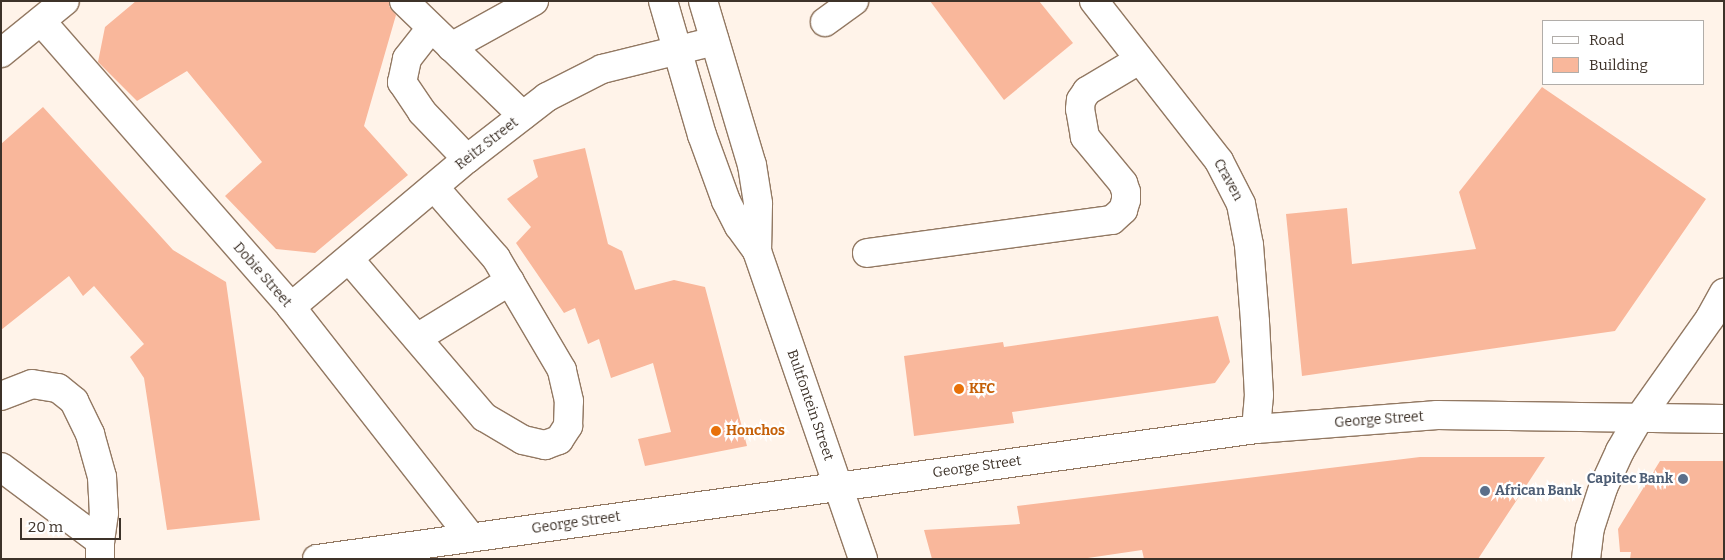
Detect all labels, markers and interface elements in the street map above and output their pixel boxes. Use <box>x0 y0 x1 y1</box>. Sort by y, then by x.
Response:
legend <box>1542 20 1705 85</box>
text: Road <box>1589 31 1624 49</box>
text: Building <box>1589 56 1648 74</box>
street label: Reitz Street <box>452 114 522 174</box>
street label: Craven <box>1210 156 1246 204</box>
street label: Dobie Street <box>229 239 295 311</box>
street label: Bultfontein Street <box>783 347 837 463</box>
place label: KFC <box>969 381 995 397</box>
marker: KFC <box>953 383 965 395</box>
street label: George Street <box>1334 408 1424 432</box>
place label: Honchos <box>726 423 785 439</box>
marker: Honchos <box>710 425 722 437</box>
street label: George Street <box>932 452 1022 482</box>
place label: Capitec Bank <box>1587 471 1673 487</box>
marker: Capitec Bank <box>1677 473 1689 485</box>
place label: African Bank <box>1495 483 1582 499</box>
marker: African Bank <box>1479 485 1491 497</box>
scale bar <box>22 508 124 540</box>
street label: George Street <box>531 508 621 538</box>
text: 20 m <box>28 518 63 536</box>

